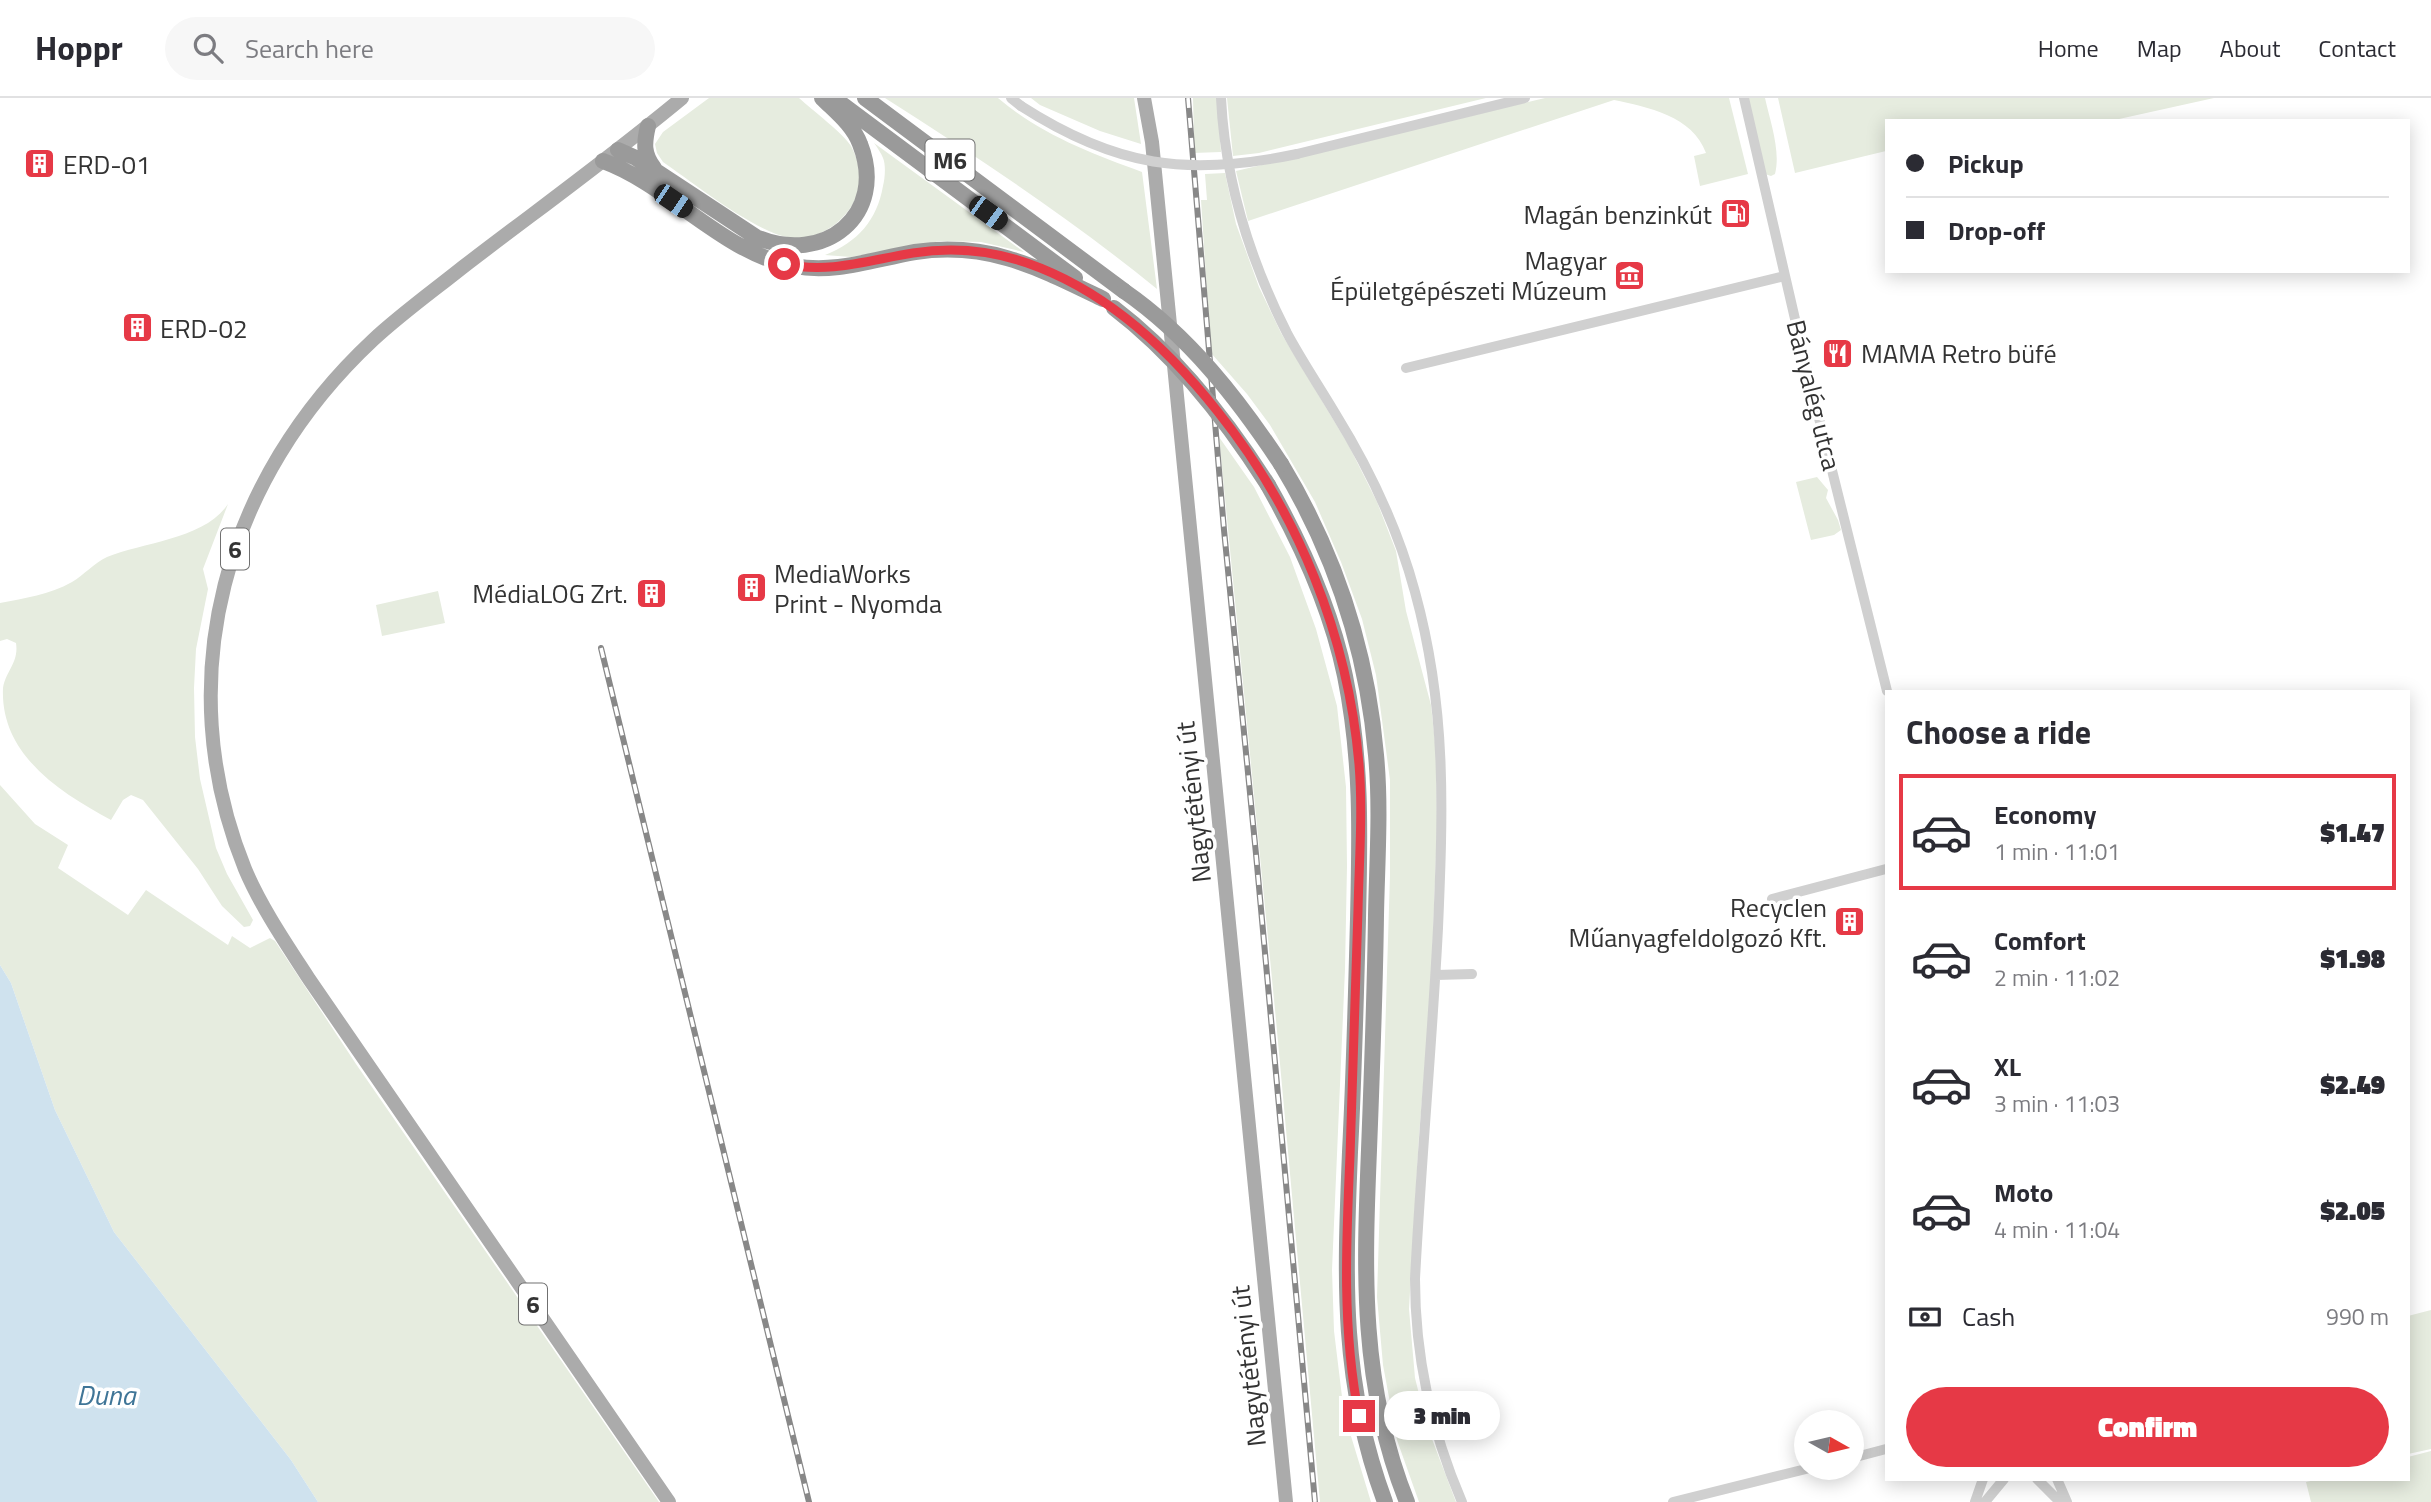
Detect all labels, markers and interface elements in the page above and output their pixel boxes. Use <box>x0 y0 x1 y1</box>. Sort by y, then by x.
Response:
search box <box>165 17 655 80</box>
text: Hoppr <box>35 23 123 73</box>
icon: search <box>189 29 227 67</box>
text: Search here <box>245 29 374 68</box>
text: Home <box>2038 30 2099 66</box>
text: Map <box>2137 30 2182 66</box>
text: About <box>2220 30 2280 66</box>
text: Contact <box>2318 30 2396 66</box>
road number: M6 <box>926 140 974 180</box>
text: Pickup <box>1948 144 2024 183</box>
place label: ERD-01 <box>63 145 151 184</box>
building icon: ERD-01 <box>23 147 57 181</box>
car <box>650 181 697 221</box>
car <box>965 192 1012 234</box>
place label: Magán benzinkút <box>1523 195 1712 234</box>
fuel station icon: Magán benzinkút <box>1718 197 1752 231</box>
text: Drop-off <box>1948 211 2045 250</box>
place label: Magyar Épületgépészeti Múzeum <box>1330 241 1607 310</box>
route start <box>768 248 800 280</box>
museum icon: Magyar Épületgépészeti Múzeum <box>1613 258 1647 292</box>
place label: ERD-02 <box>160 309 248 348</box>
building icon: ERD-02 <box>120 311 154 345</box>
street label: Bányalég utca <box>1776 316 1852 474</box>
place label: MAMA Retro büfé <box>1861 334 2057 373</box>
restaurant icon: MAMA Retro büfé <box>1821 336 1855 370</box>
road number: 6 <box>221 528 249 570</box>
place label: MediaWorks Print - Nyomda <box>774 554 942 623</box>
building icon: MediaWorks Print - Nyomda <box>734 571 768 605</box>
place label: MédiaLOG Zrt. <box>472 574 628 613</box>
building icon: MédiaLOG Zrt. <box>634 576 668 610</box>
text: Choose a ride <box>1906 708 2091 756</box>
street label: Nagytétényi út <box>1165 720 1221 884</box>
text: Economy <box>1994 795 2096 834</box>
icon: car <box>1910 801 1973 864</box>
text: $1.47 <box>2320 813 2385 852</box>
text: 1 min · 11:01 <box>1994 834 2120 869</box>
place label: Recyclen Műanyagfeldolgozó Kft. <box>1569 888 1827 957</box>
building icon: Recyclen Műanyagfeldolgozó Kft. <box>1833 905 1867 939</box>
text: Comfort <box>1994 921 2086 960</box>
icon: car <box>1910 927 1973 990</box>
text: $1.98 <box>2320 939 2385 978</box>
text: 2 min · 11:02 <box>1994 960 2120 995</box>
text: XL <box>1994 1047 2021 1086</box>
icon: car <box>1910 1053 1973 1116</box>
text: $2.49 <box>2320 1065 2385 1104</box>
text: 3 min · 11:03 <box>1994 1086 2120 1121</box>
text: Moto <box>1994 1173 2053 1212</box>
icon: car <box>1910 1179 1973 1242</box>
text: $2.05 <box>2320 1191 2385 1230</box>
text: 4 min · 11:04 <box>1994 1212 2120 1247</box>
road number: 6 <box>519 1284 547 1324</box>
street label: Nagytétényi út <box>1220 1284 1276 1448</box>
text: Cash <box>1962 1297 2015 1336</box>
icon: cash <box>1906 1298 1944 1336</box>
text: 990 m <box>2326 1299 2389 1334</box>
water label: Duna <box>77 1373 137 1416</box>
button: Confirm <box>1906 1387 2389 1467</box>
callout: 3 min <box>1384 1392 1499 1440</box>
text: 3 min <box>1413 1398 1471 1433</box>
route end <box>1343 1400 1375 1432</box>
north arrow <box>1794 1410 1864 1480</box>
map controls <box>1794 1410 1864 1480</box>

